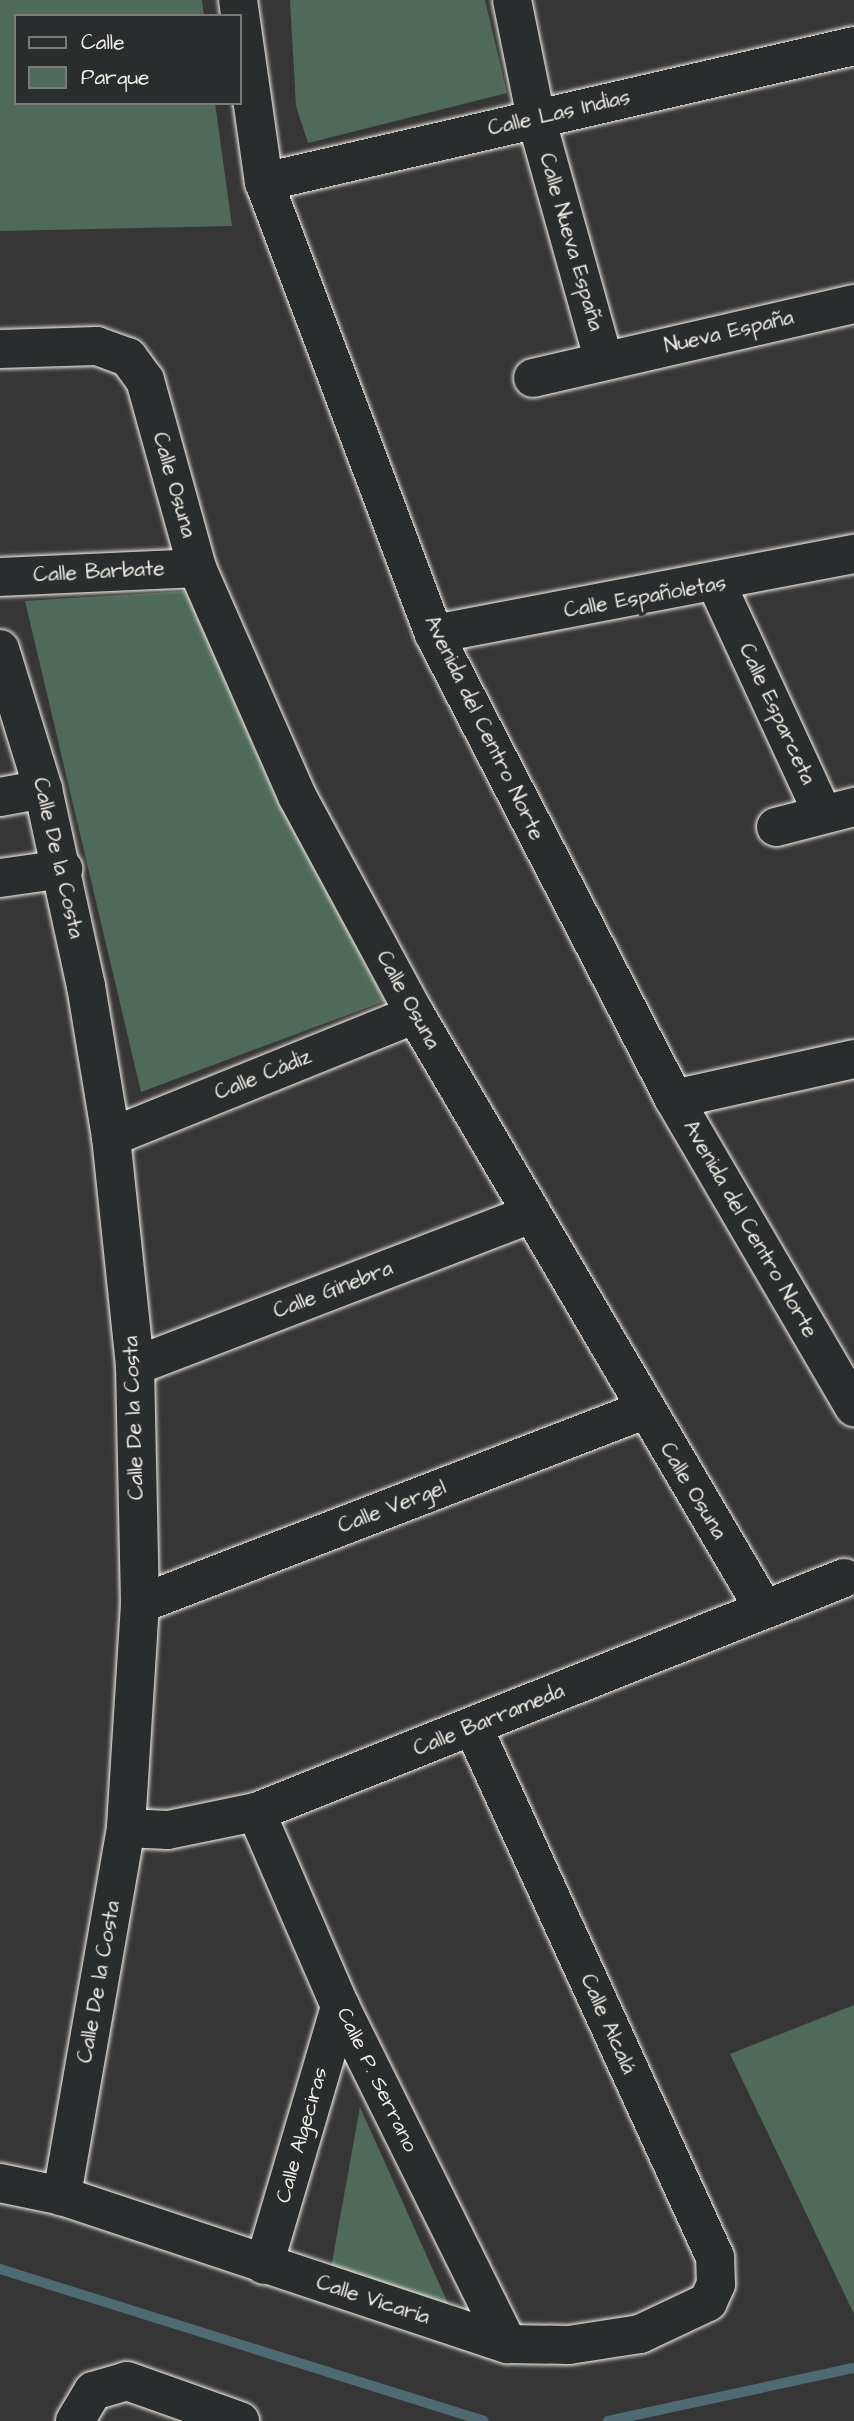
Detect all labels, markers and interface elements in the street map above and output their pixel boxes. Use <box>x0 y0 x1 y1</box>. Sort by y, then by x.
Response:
legend <box>14 14 242 105</box>
text: Calle <box>81 28 125 57</box>
text: Parque <box>81 63 149 92</box>
street label: Calle Las Indias <box>486 84 632 142</box>
street label: Calle Nueva España <box>534 150 608 334</box>
street label: Nueva España <box>662 305 796 359</box>
street label: Calle Osuna <box>147 429 201 541</box>
street label: Calle Barbate <box>33 556 165 588</box>
street label: Calle Españoletas <box>562 570 728 624</box>
street label: Avenida del Centro Norte <box>419 612 549 844</box>
street label: Calle Esparceta <box>733 639 821 789</box>
street label: Calle De la Costa <box>27 775 89 941</box>
street label: Calle Osuna <box>371 946 445 1054</box>
street label: Calle Cádiz <box>211 1044 315 1106</box>
street label: Avenida del Centro Norte <box>677 1116 823 1342</box>
street label: Calle Ginebra <box>270 1256 396 1324</box>
street label: Calle De la Costa <box>119 1336 149 1500</box>
street label: Calle Osuna <box>654 1438 732 1544</box>
street label: Calle Vergel <box>334 1475 450 1539</box>
street label: Calle Barrameda <box>410 1678 568 1762</box>
street label: Calle De la Costa <box>72 1899 126 2065</box>
street label: Calle Alcalá <box>575 1970 641 2078</box>
street label: Calle P. Serrano <box>331 2004 423 2156</box>
street label: Calle Algeciras <box>271 2064 333 2206</box>
street label: Calle Vicaría <box>313 2270 433 2330</box>

